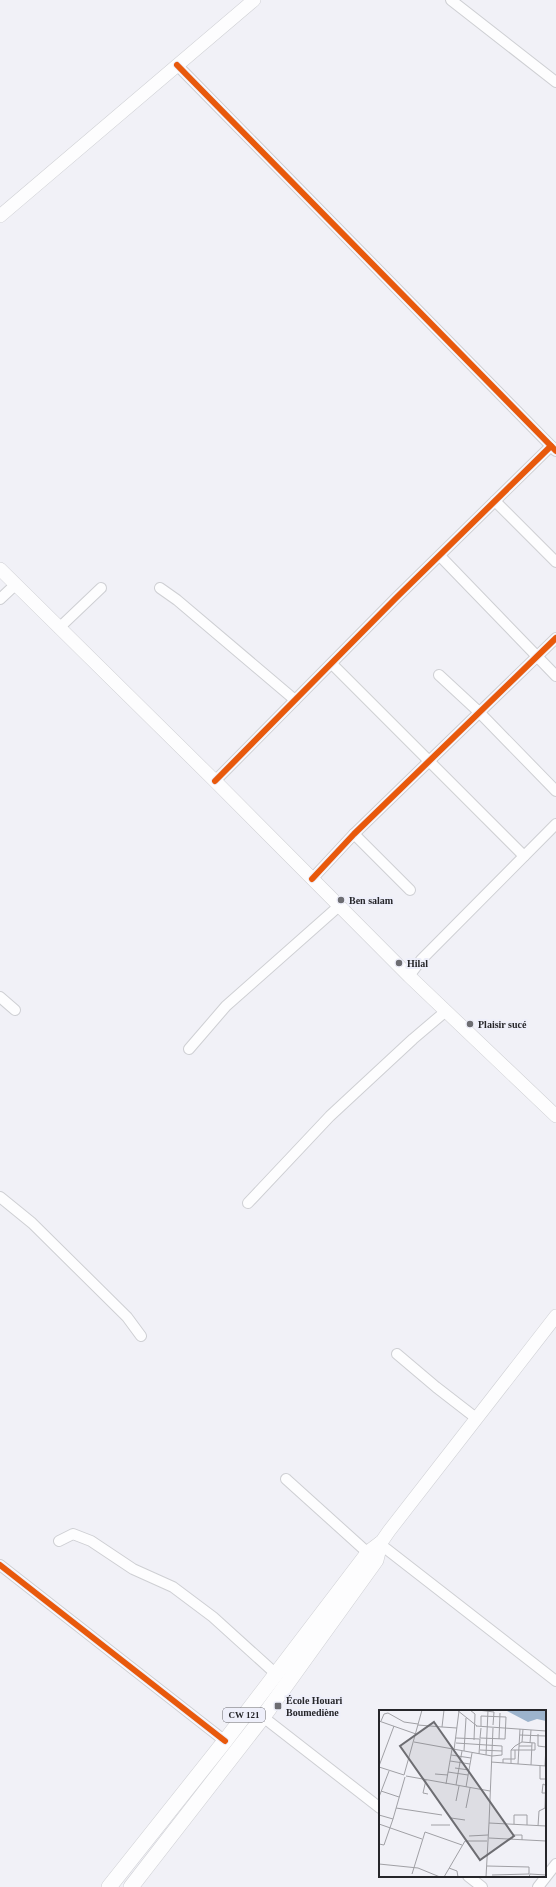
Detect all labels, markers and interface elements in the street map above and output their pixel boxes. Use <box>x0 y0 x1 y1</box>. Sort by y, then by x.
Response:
marker: Ben salam <box>336 895 346 905</box>
place label: Ben salam <box>349 895 394 906</box>
marker: Hilal <box>394 958 404 968</box>
place label: Hilal <box>407 958 428 969</box>
marker: Plaisir sucé <box>465 1019 475 1029</box>
place label: Plaisir sucé <box>478 1019 527 1030</box>
place label: École Houari Boumediène <box>286 1695 343 1718</box>
marker: École Houari Boumediène <box>273 1701 283 1711</box>
road number: CW 121 <box>223 1708 265 1722</box>
inset map <box>379 1710 546 1877</box>

